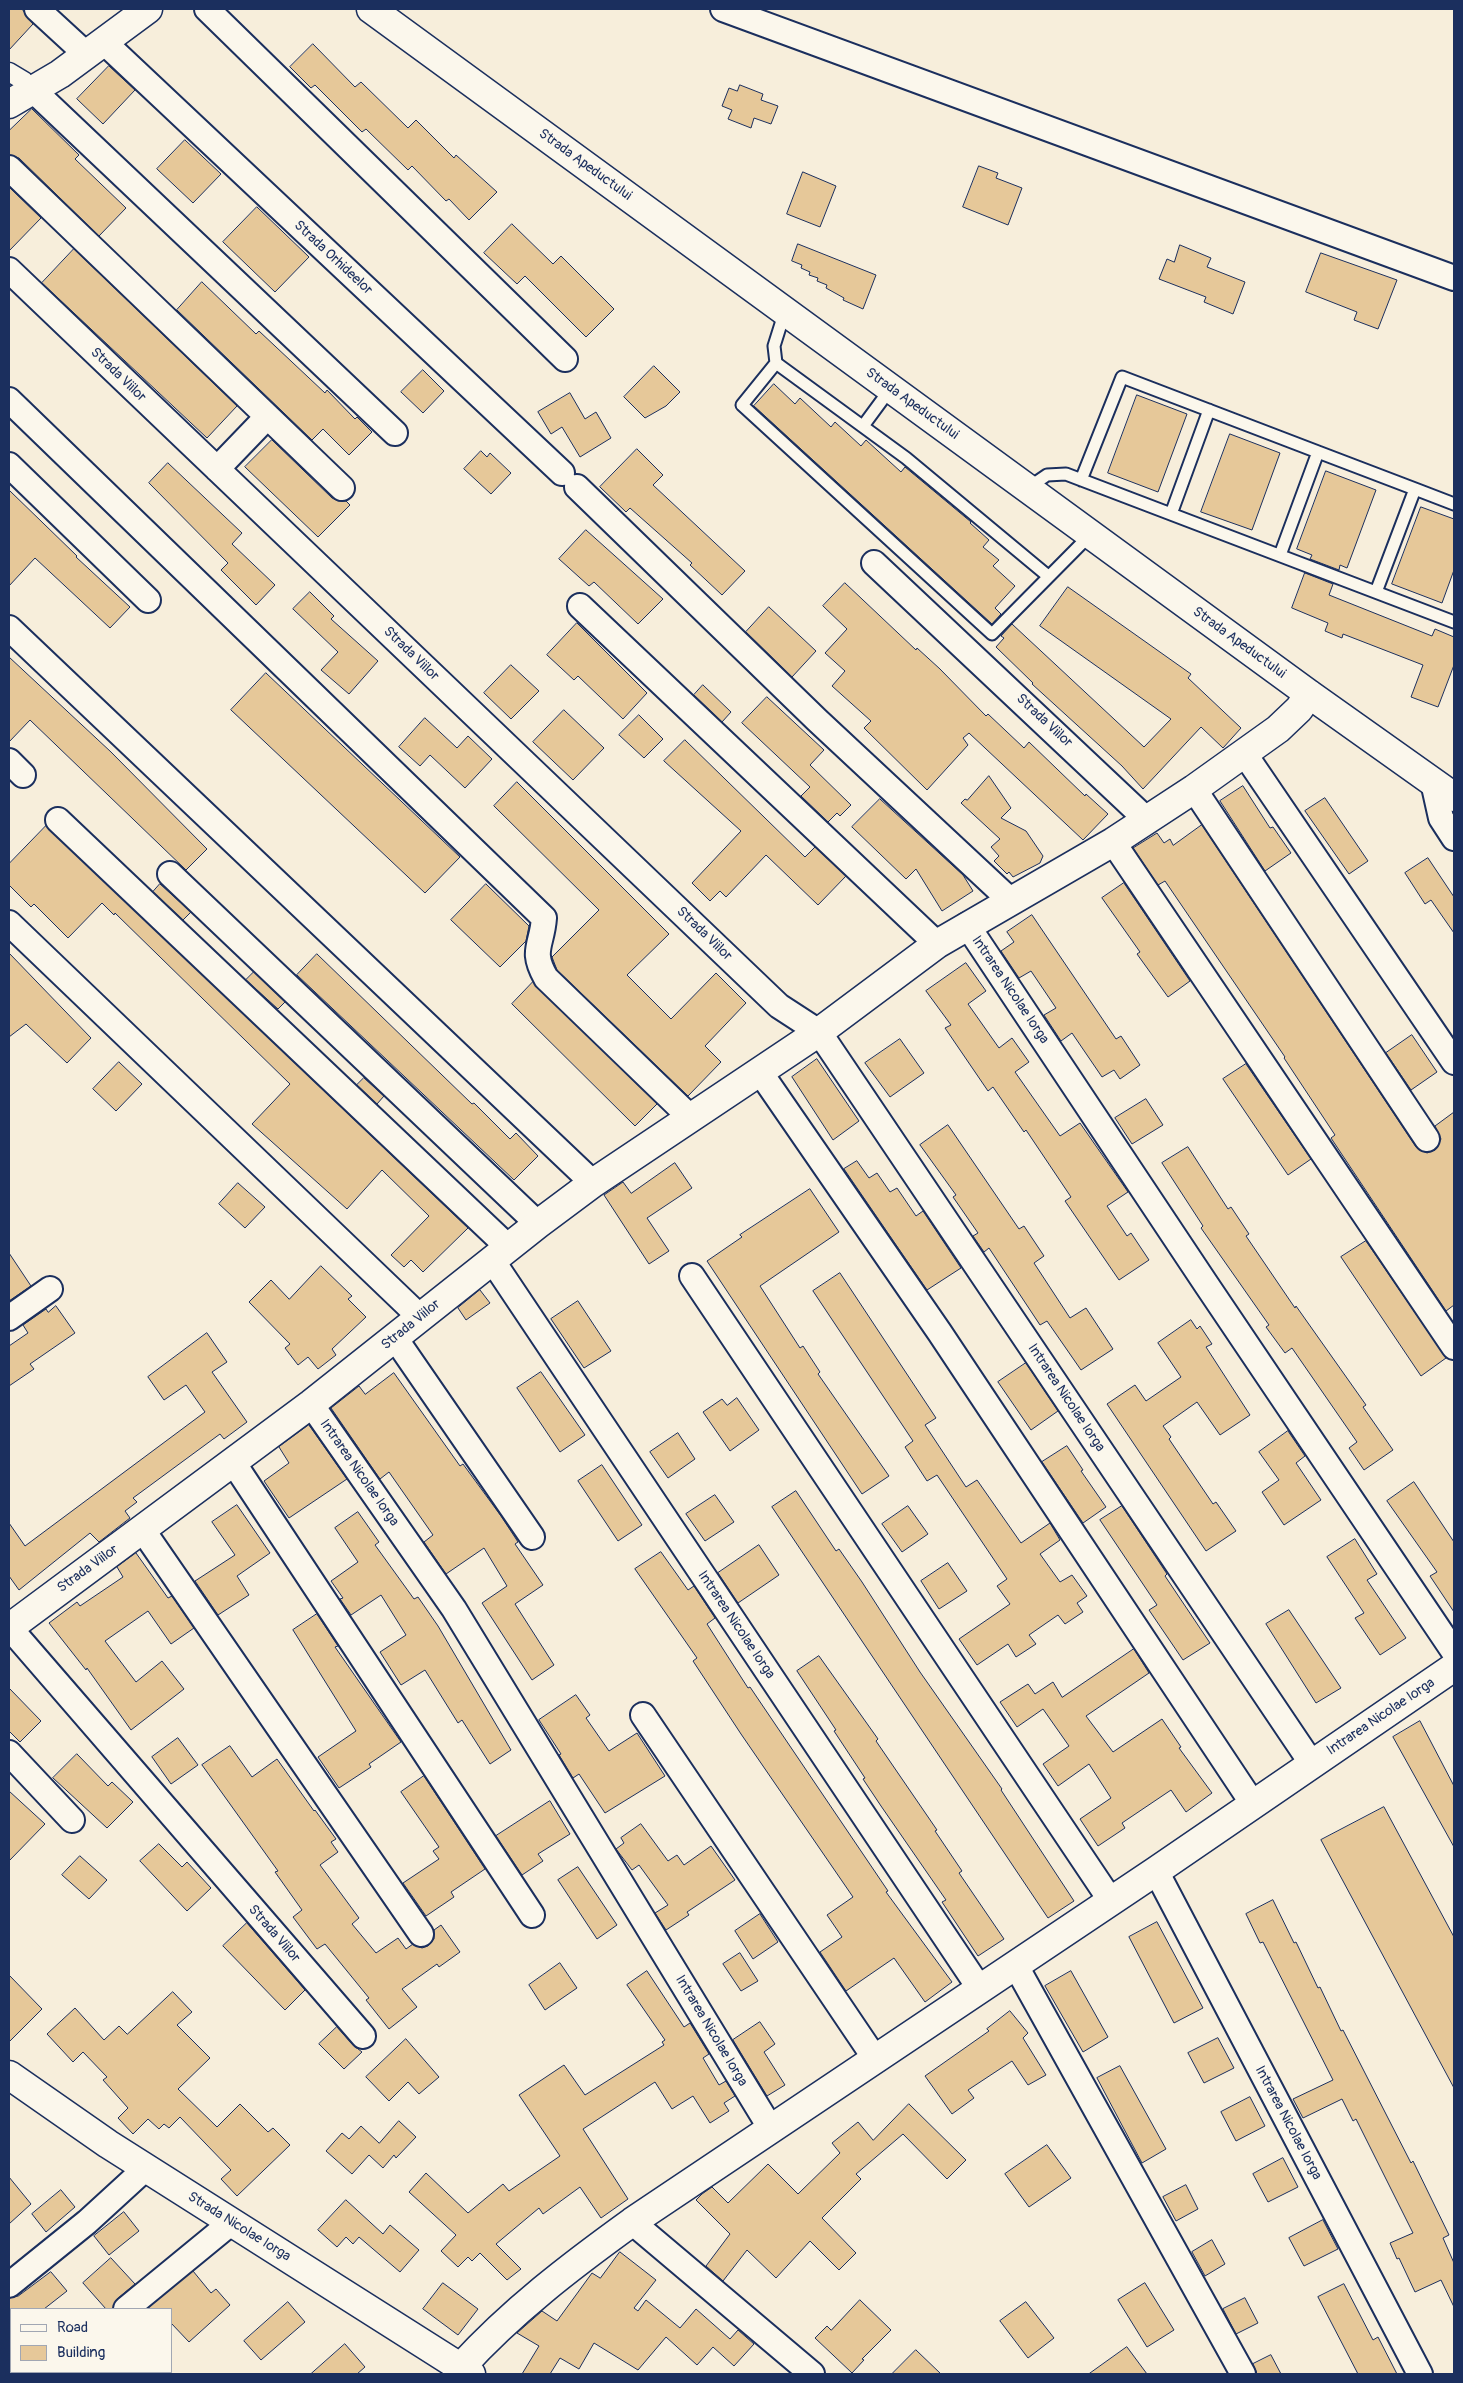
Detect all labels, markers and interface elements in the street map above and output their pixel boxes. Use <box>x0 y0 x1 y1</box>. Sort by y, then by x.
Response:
street label: Strada Apeductului <box>535 126 635 204</box>
street label: Strada Orhideelor <box>290 217 376 299</box>
street label: Strada Viilor <box>87 344 149 406</box>
street label: Strada Apeductului <box>862 365 962 443</box>
street label: Strada Apeductului <box>1189 604 1289 682</box>
street label: Strada Viilor <box>380 623 442 685</box>
street label: Strada Viilor <box>1012 691 1076 751</box>
street label: Strada Viilor <box>673 903 735 965</box>
street label: Intrarea Nicolae Iorga <box>968 933 1052 1047</box>
street label: Strada Viilor <box>378 1296 444 1354</box>
street label: Intrarea Nicolae Iorga <box>1024 1341 1108 1455</box>
street label: Intrarea Nicolae Iorga <box>316 1416 402 1530</box>
street label: Strada Viilor <box>54 1541 122 1597</box>
street label: Intrarea Nicolae Iorga <box>694 1568 778 1682</box>
street label: Intrarea Nicolae Iorga <box>1324 1675 1438 1759</box>
street label: Strada Viilor <box>244 1902 304 1966</box>
street label: Intrarea Nicolae Iorga <box>671 1972 751 2090</box>
street label: Intrarea Nicolae Iorga <box>1251 2063 1325 2183</box>
street label: Strada Nicolae Iorga <box>184 2189 294 2265</box>
legend <box>10 2308 172 2373</box>
text: Road <box>57 2318 88 2337</box>
text: Building <box>57 2343 105 2362</box>

